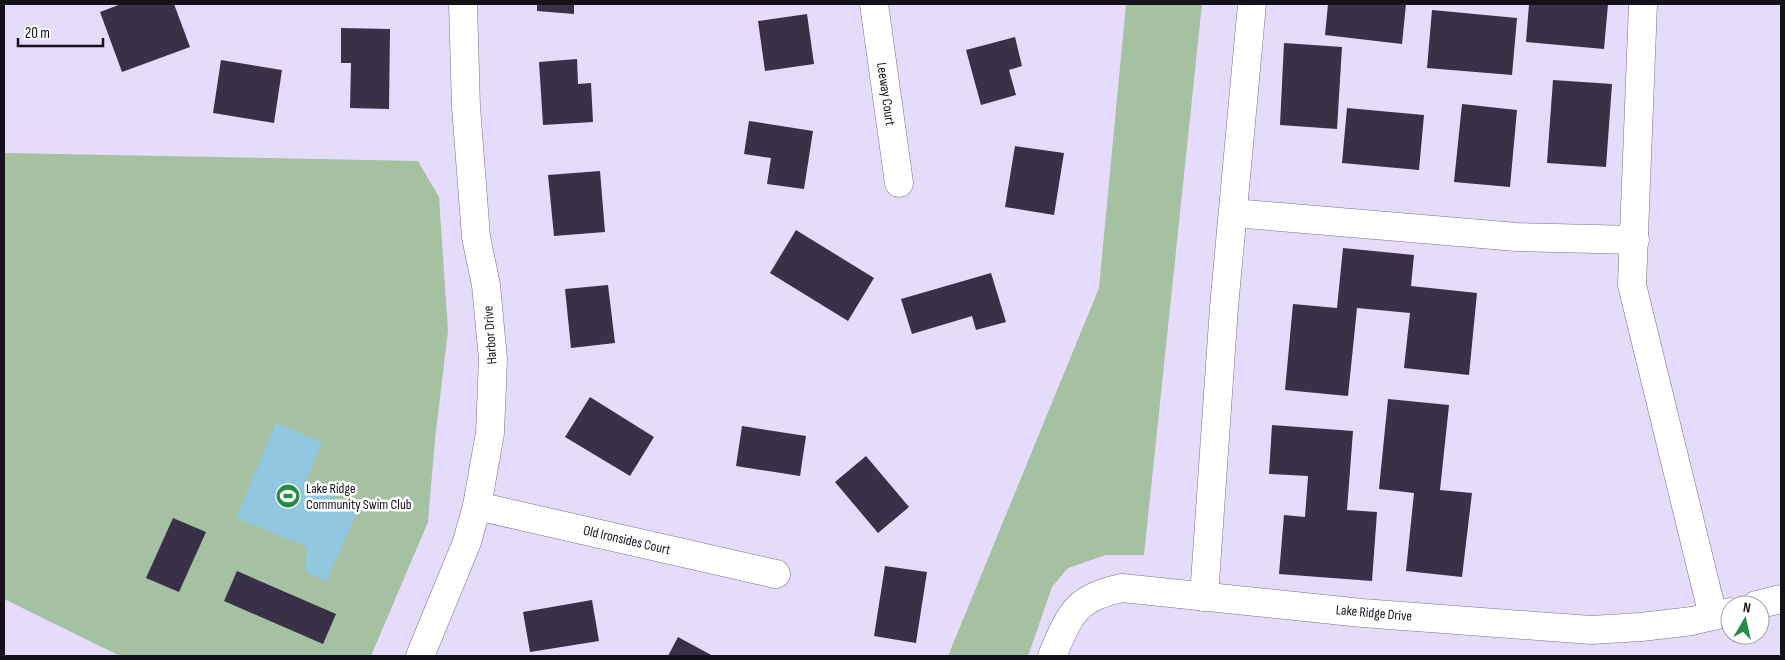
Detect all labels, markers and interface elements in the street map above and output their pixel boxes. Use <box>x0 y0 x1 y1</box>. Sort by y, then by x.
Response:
scale bar <box>18 15 102 47</box>
text: 20 m <box>25 24 50 43</box>
street label: Leeway Court <box>873 61 899 127</box>
street label: Harbor Drive <box>479 305 501 365</box>
place label: Lake Ridge Community Swim Club <box>306 480 412 513</box>
sports icon: Lake Ridge Community Swim Club <box>275 483 301 509</box>
street label: Old Ironsides Court <box>582 522 672 558</box>
north arrow <box>1720 595 1770 645</box>
text: N <box>1742 599 1752 617</box>
street label: Lake Ridge Drive <box>1335 601 1413 625</box>

